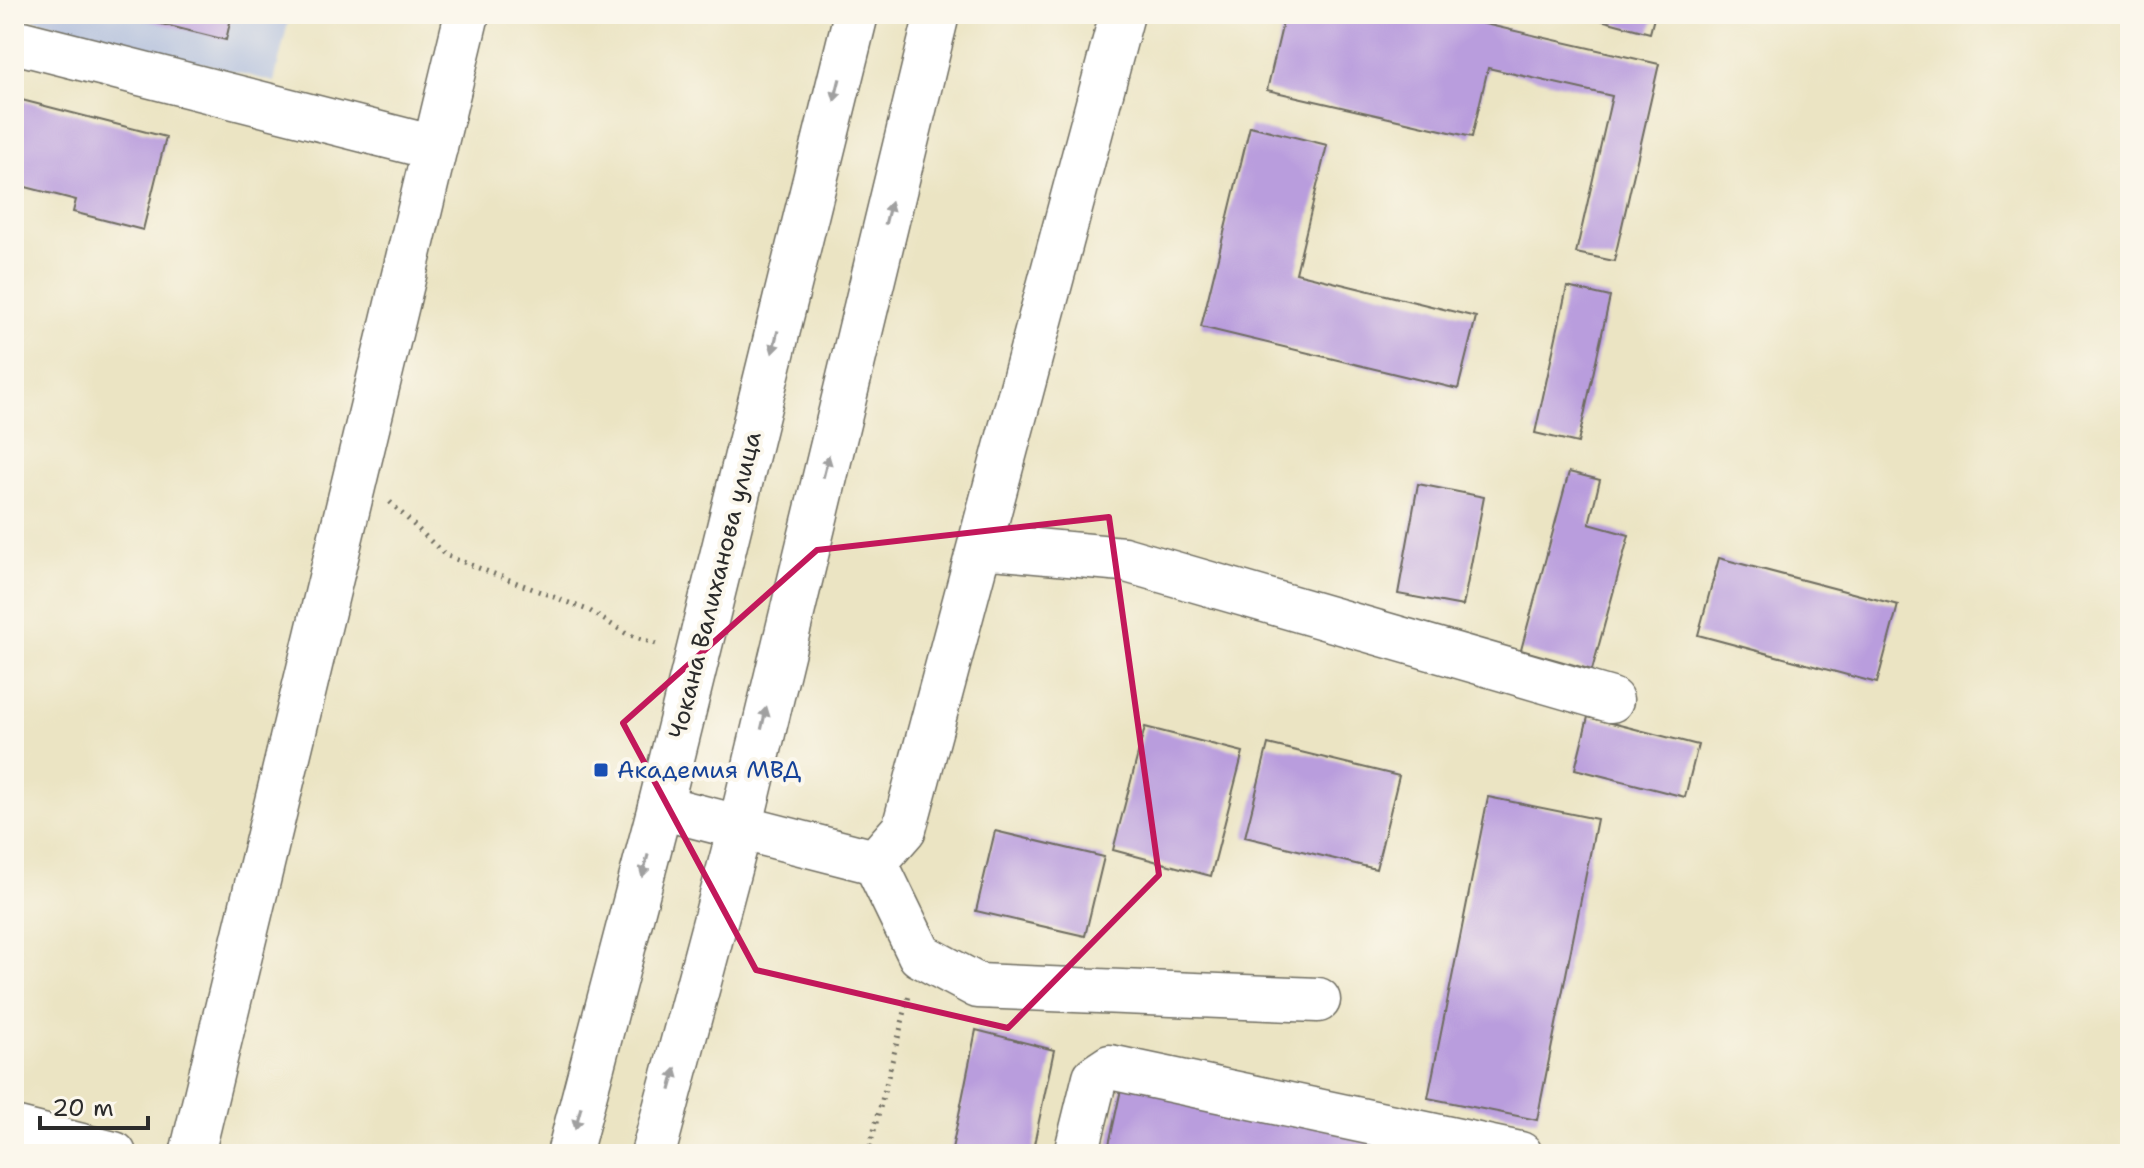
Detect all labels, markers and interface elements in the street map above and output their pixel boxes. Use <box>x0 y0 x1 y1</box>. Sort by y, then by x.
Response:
one-way arrow <box>830 77 843 102</box>
one-way arrow <box>882 200 895 225</box>
one-way arrow <box>768 330 780 355</box>
street label: Чокана Валиханова улица <box>661 428 769 742</box>
one-way arrow <box>820 453 832 478</box>
one-way arrow <box>758 706 771 731</box>
place label: Академия МВД <box>617 754 801 786</box>
marker: Академия МВД <box>592 761 610 779</box>
one-way arrow <box>638 854 650 879</box>
one-way arrow <box>667 1066 679 1091</box>
scale bar <box>40 1080 148 1130</box>
text: 20 m <box>52 1092 114 1124</box>
one-way arrow <box>572 1105 584 1130</box>

